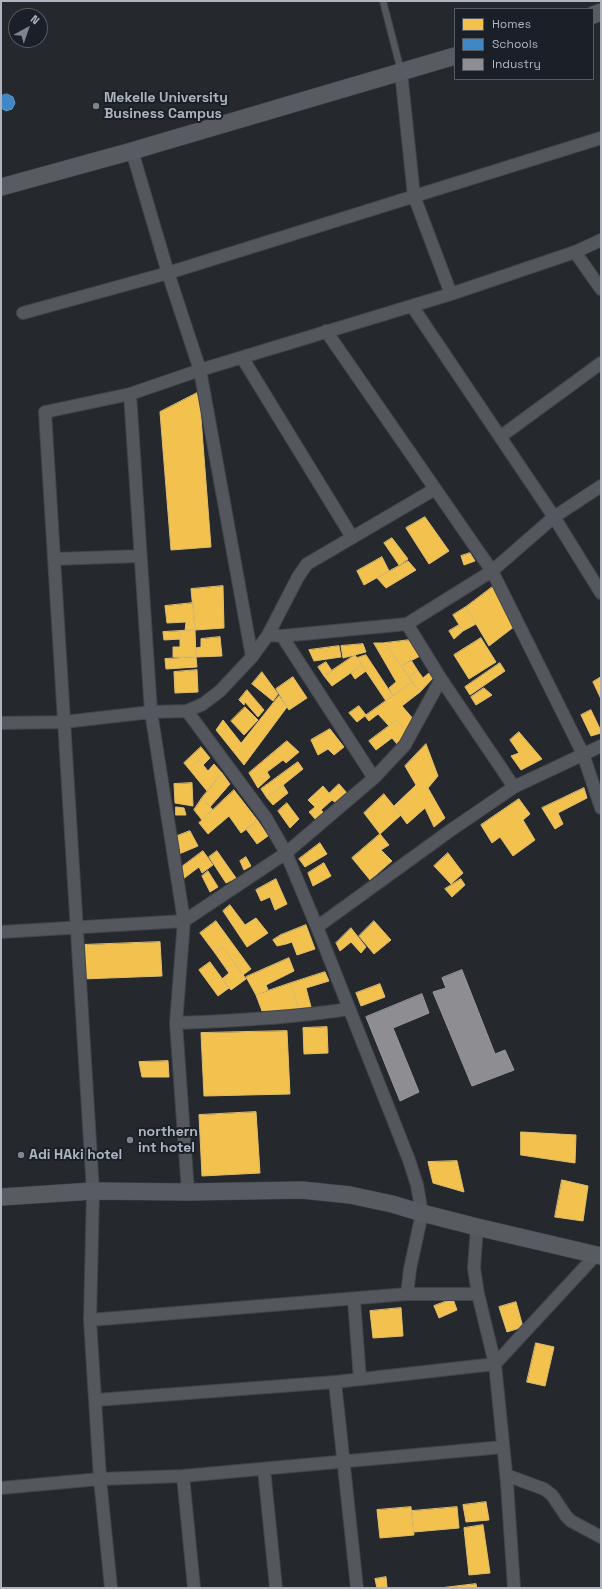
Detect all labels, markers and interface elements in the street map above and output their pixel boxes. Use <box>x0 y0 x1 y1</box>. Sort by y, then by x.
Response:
north arrow <box>8 8 48 48</box>
legend <box>454 8 594 80</box>
text: N <box>28 12 42 27</box>
text: Homes <box>492 16 531 32</box>
text: Schools <box>492 36 538 52</box>
text: Industry <box>492 56 541 72</box>
place label: Mekelle University Business Campus <box>104 90 228 122</box>
marker: Mekelle University Business Campus <box>91 101 101 111</box>
place label: northern int hotel <box>138 1124 198 1156</box>
marker: northern int hotel <box>125 1135 135 1145</box>
place label: Adi HAki hotel <box>29 1147 122 1163</box>
marker: Adi HAki hotel <box>16 1150 26 1160</box>

